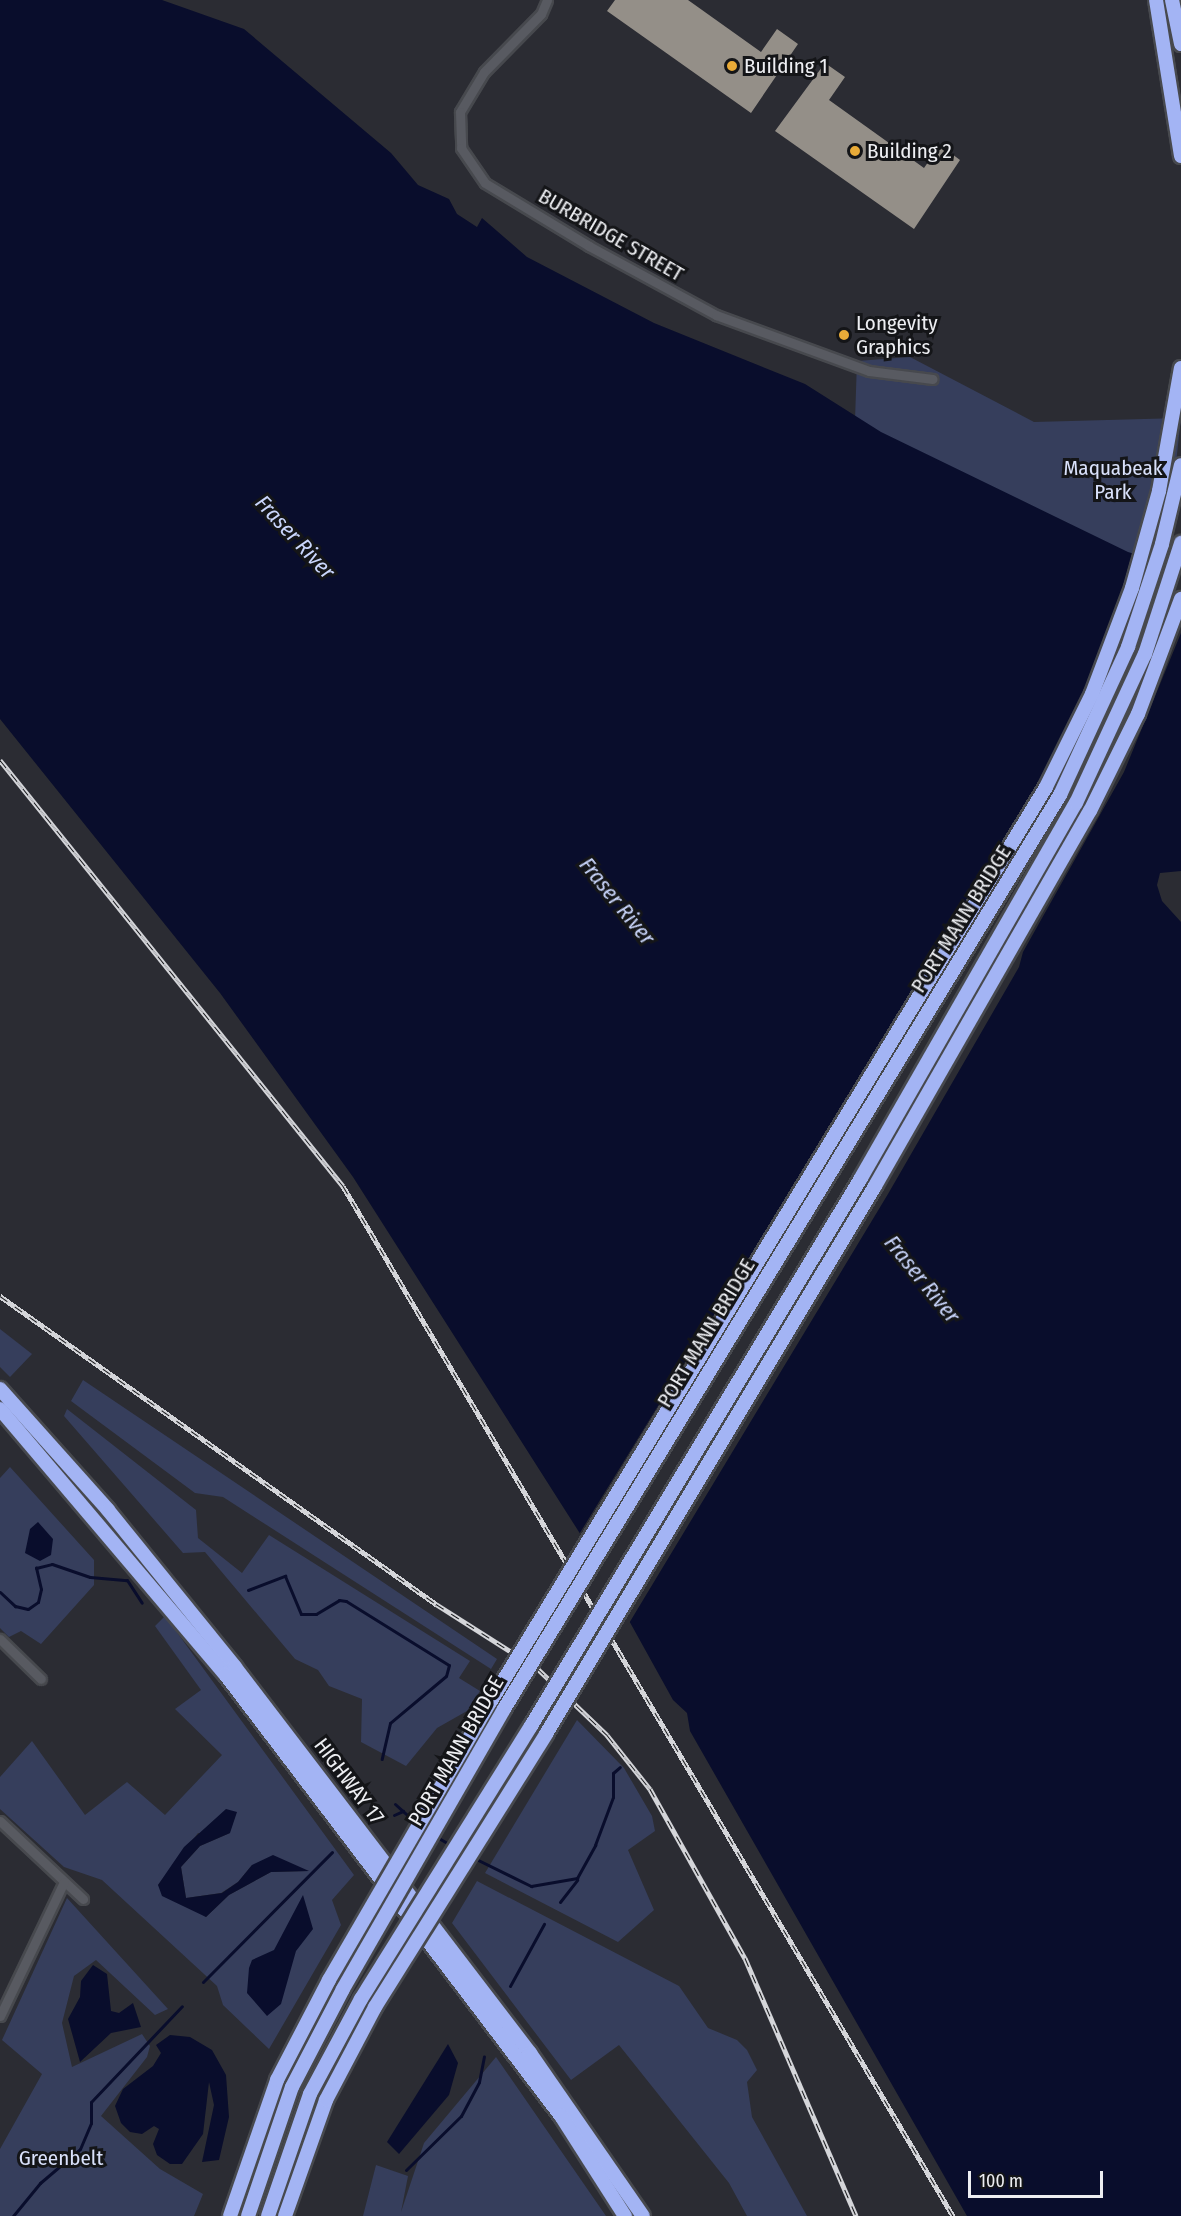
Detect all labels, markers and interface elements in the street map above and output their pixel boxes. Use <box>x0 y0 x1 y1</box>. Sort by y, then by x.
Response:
place label: Building 1 <box>744 53 828 79</box>
marker: Building 1 <box>725 59 739 73</box>
place label: Building 2 <box>867 138 952 164</box>
marker: Building 2 <box>848 144 862 158</box>
street label: BURBRIDGE STREET <box>534 183 688 287</box>
place label: Longevity Graphics <box>856 310 938 360</box>
marker: Longevity Graphics <box>837 328 851 342</box>
park label: Maquabeak Park <box>1063 455 1163 505</box>
water label: Fraser River <box>250 490 340 584</box>
street label: PORT MANN BRIDGE <box>906 841 1016 997</box>
water label: Fraser River <box>574 852 660 950</box>
water label: Fraser River <box>879 1230 965 1328</box>
street label: PORT MANN BRIDGE <box>652 1254 760 1412</box>
street label: PORT MANN BRIDGE <box>403 1672 509 1830</box>
street label: HIGHWAY 17 <box>309 1733 389 1829</box>
park label: Greenbelt <box>19 2145 103 2171</box>
scale bar <box>971 2159 1106 2197</box>
text: 100 m <box>979 2170 1023 2192</box>

